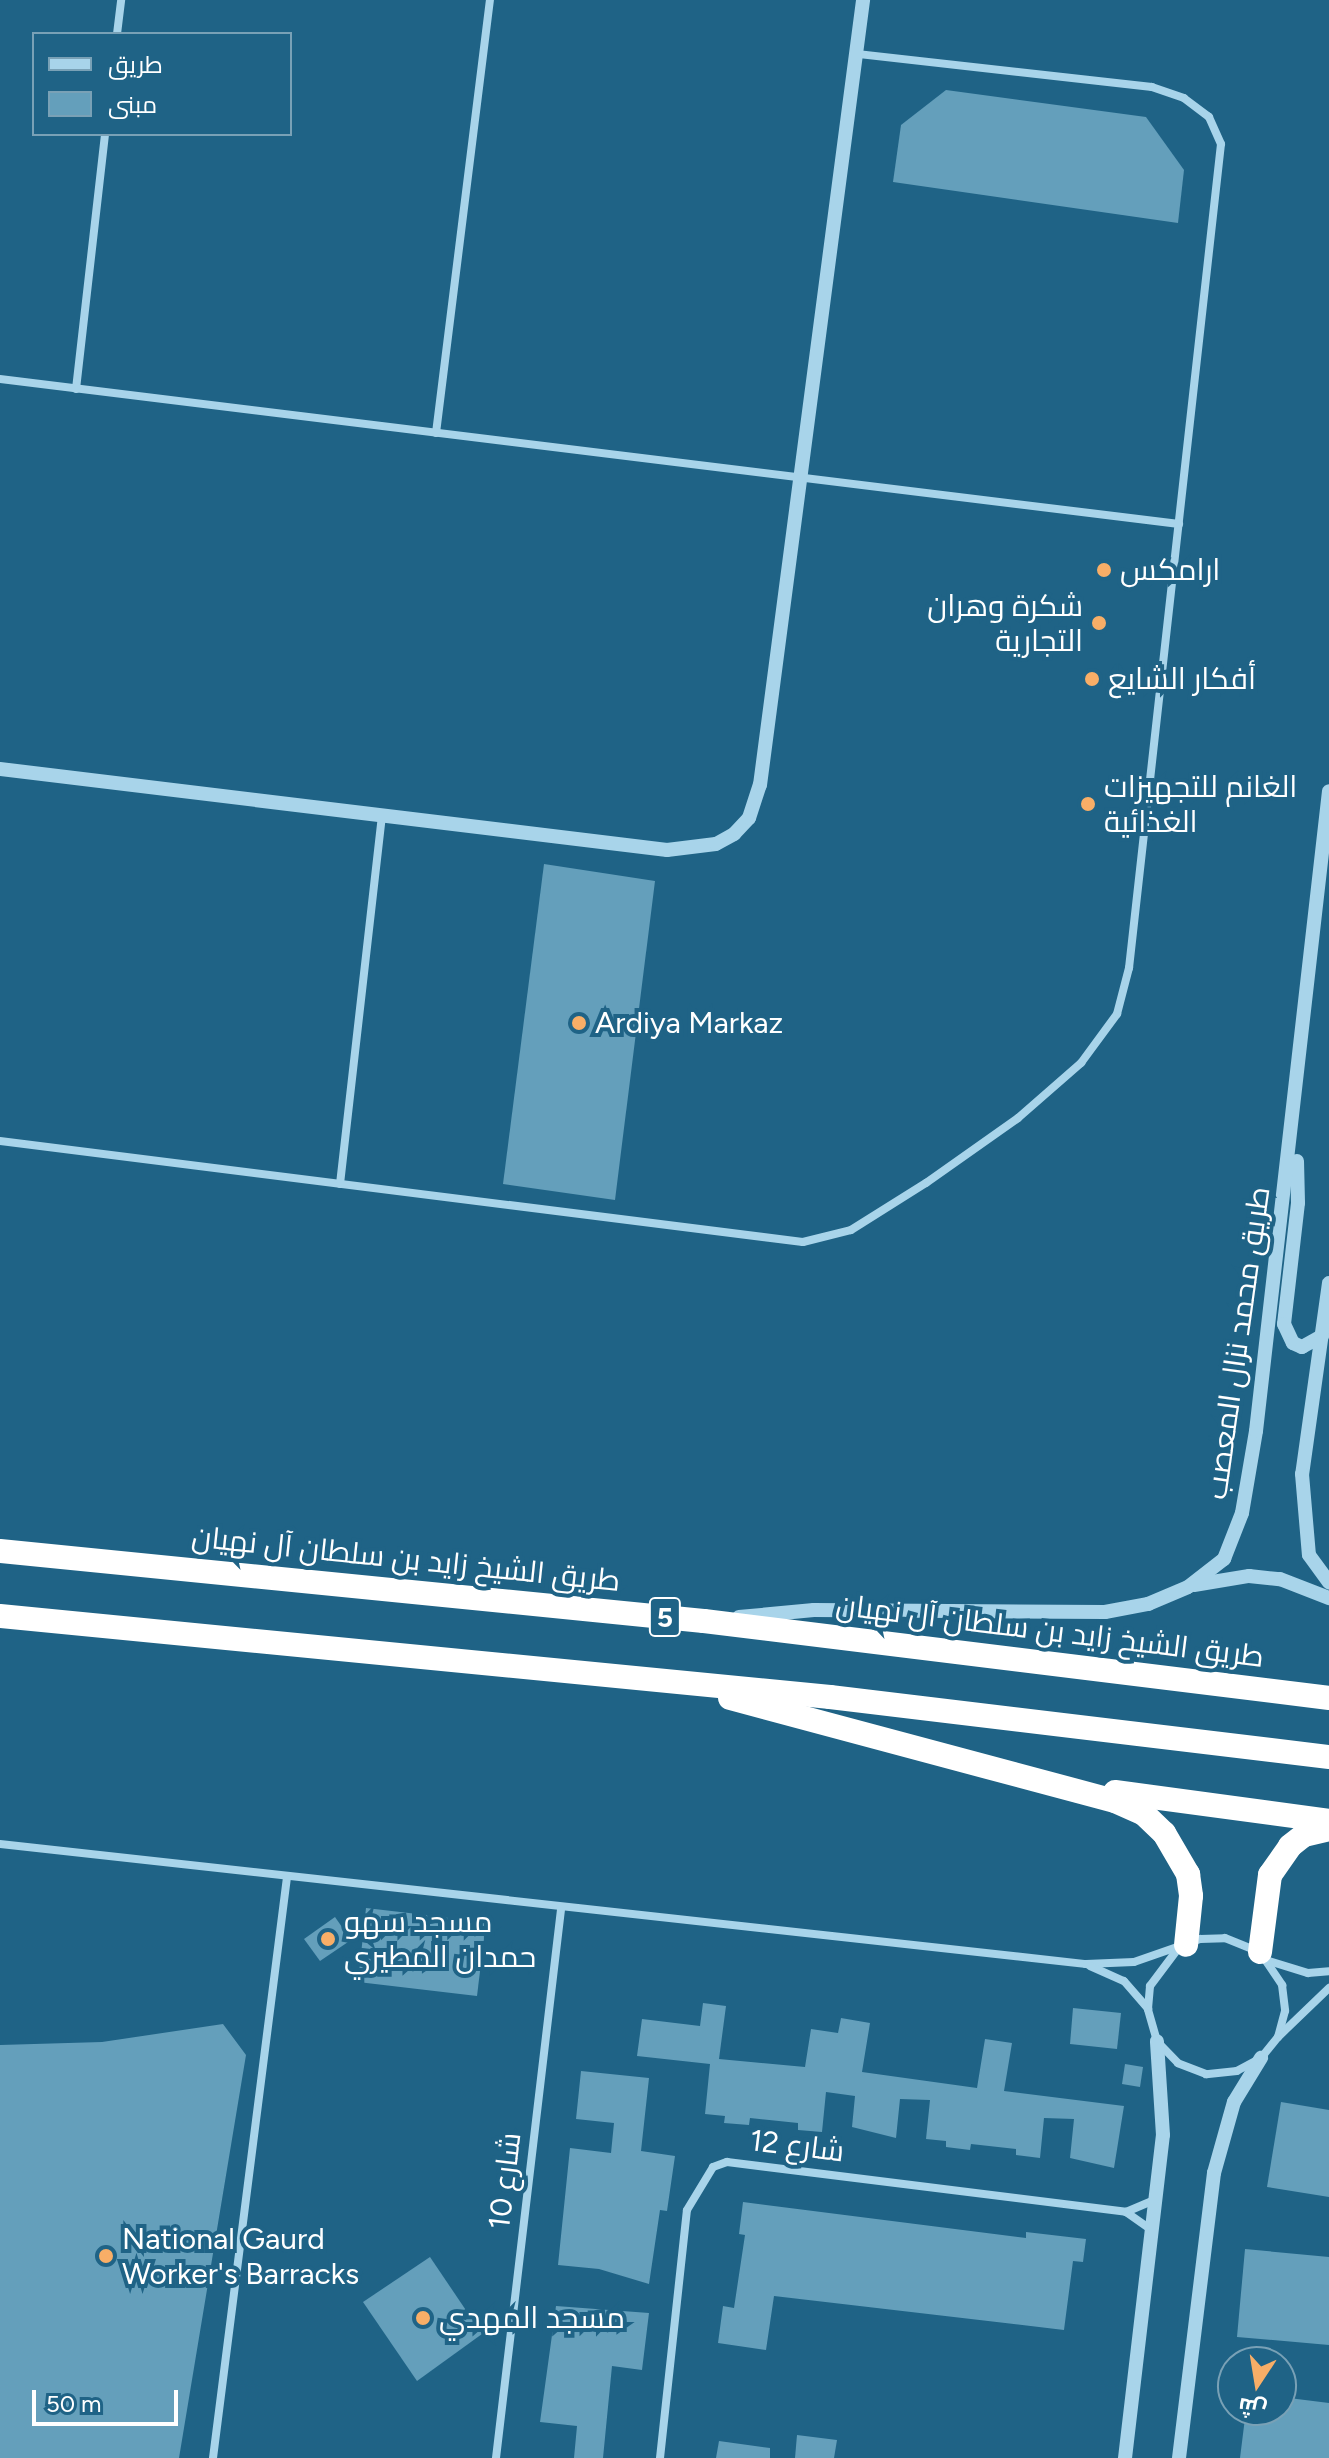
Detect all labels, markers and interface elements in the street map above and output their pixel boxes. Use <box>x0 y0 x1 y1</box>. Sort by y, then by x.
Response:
legend <box>32 32 292 136</box>
text: طريق <box>108 50 163 79</box>
text: مبنى <box>108 90 157 119</box>
place label: ارامكس <box>1120 552 1220 588</box>
marker: ارامكس <box>1095 561 1113 579</box>
place label: شكرة وهران التجارية <box>927 588 1083 658</box>
marker: شكرة وهران التجارية <box>1090 614 1108 632</box>
place label: أفكار الشايع <box>1108 661 1256 697</box>
marker: أفكار الشايع <box>1083 670 1101 688</box>
place label: الغانم للتجهيزات الغذائية <box>1104 769 1297 840</box>
marker: الغانم للتجهيزات الغذائية <box>1079 795 1097 813</box>
place label: Ardiya Markaz <box>595 1005 783 1041</box>
marker: Ardiya Markaz <box>570 1014 588 1032</box>
street label: طريق محمد نزال المعصب <box>1198 1184 1278 1502</box>
street label: طريق الشيخ زايد بن سلطان آل نهيان <box>190 1519 622 1599</box>
street label: طريق الشيخ زايد بن سلطان آل نهيان <box>834 1587 1266 1675</box>
road number: 5 <box>647 1593 683 1641</box>
place label: مسجد سهو حمدان المطيري <box>344 1904 536 1974</box>
marker: مسجد سهو حمدان المطيري <box>319 1930 337 1948</box>
street label: شارع 12 <box>748 2122 846 2170</box>
street label: شارع 10 <box>481 2131 529 2231</box>
place label: National Gaurd Worker's Barracks <box>122 2221 359 2292</box>
marker: National Gaurd Worker's Barracks <box>97 2247 115 2265</box>
place label: مسجد المهدي <box>439 2300 625 2336</box>
marker: مسجد المهدي <box>414 2309 432 2327</box>
north arrow <box>1217 2346 1297 2426</box>
scale bar <box>36 2374 182 2424</box>
text: 50 m <box>46 2389 102 2418</box>
text: ش <box>1236 2392 1269 2424</box>

